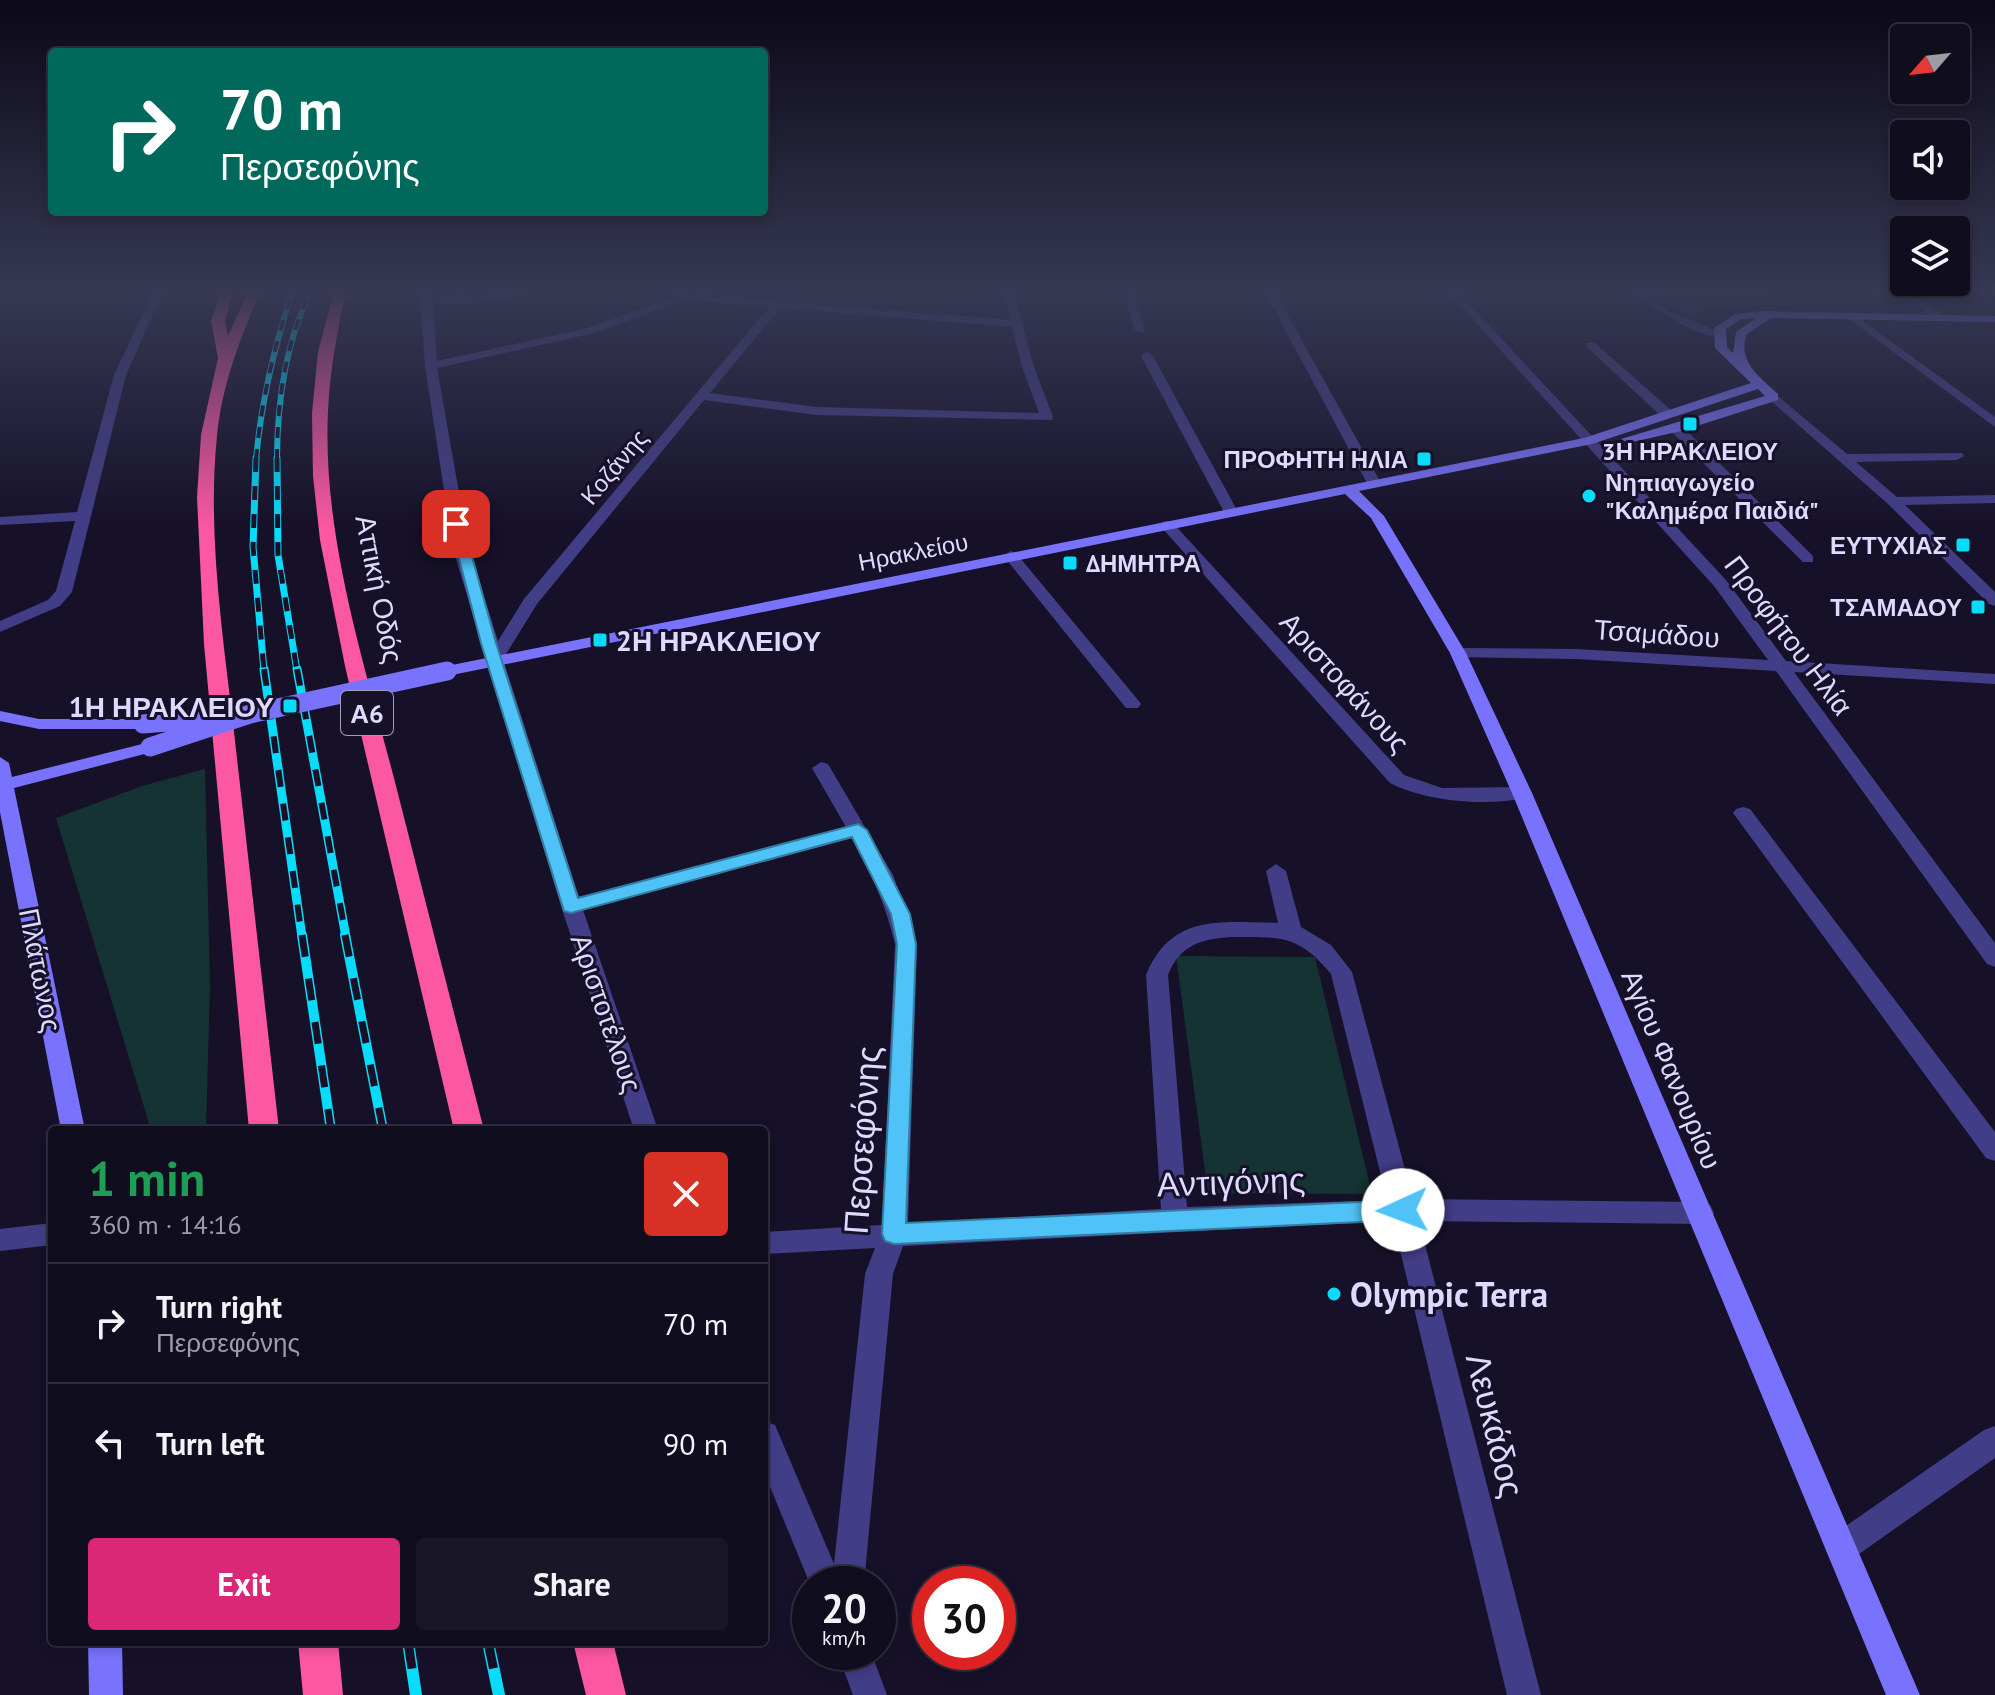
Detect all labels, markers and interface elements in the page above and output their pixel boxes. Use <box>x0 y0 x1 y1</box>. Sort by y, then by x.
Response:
north arrow <box>1890 24 1970 104</box>
map controls <box>1890 24 1970 296</box>
text: 70 m <box>220 73 343 145</box>
icon: right <box>88 80 192 184</box>
button: sound <box>1890 120 1970 200</box>
text: Περσεφόνης <box>220 143 420 190</box>
button: layers <box>1890 216 1970 296</box>
marker: 3Η ΗΡΑΚΛΕΙΟΥ <box>1681 415 1699 433</box>
street label: Κοζάνης <box>574 423 654 511</box>
place label: 3Η ΗΡΑΚΛΕΙΟΥ <box>1602 436 1778 467</box>
place label: ΠΡΟΦΗΤΗ ΗΛΙΑ <box>1224 444 1408 475</box>
marker: ΠΡΟΦΗΤΗ ΗΛΙΑ <box>1415 450 1433 468</box>
place label: Νηπιαγωγείο "Καλημέρα Παιδιά" <box>1605 467 1819 526</box>
marker: Νηπιαγωγείο "Καλημέρα Παιδιά" <box>1580 487 1598 505</box>
pin <box>422 490 490 558</box>
icon: arrive <box>434 502 478 546</box>
street label: Αττική Οδός <box>347 512 413 666</box>
street label: Ηρακλείου <box>855 526 971 578</box>
place label: ΕΥΤΥΧΙΑΣ <box>1830 530 1947 561</box>
marker: ΕΥΤΥΧΙΑΣ <box>1954 536 1972 554</box>
place label: ΔΗΜΗΤΡΑ <box>1086 548 1201 579</box>
street label: Προφήτου Ηλία <box>1717 548 1861 722</box>
marker: ΔΗΜΗΤΡΑ <box>1061 554 1079 572</box>
place label: ΤΣΑΜΑΔΟΥ <box>1830 592 1962 623</box>
marker: ΤΣΑΜΑΔΟΥ <box>1969 598 1987 616</box>
street label: Αριστοφάνους <box>1272 604 1418 760</box>
street label: Τσαμάδου <box>1593 610 1721 656</box>
place label: 2Η ΗΡΑΚΛΕΙΟΥ <box>616 622 822 659</box>
marker: 2Η ΗΡΑΚΛΕΙΟΥ <box>591 631 609 649</box>
place label: 1Η ΗΡΑΚΛΕΙΟΥ <box>69 688 274 725</box>
road number: Α6 <box>341 691 393 735</box>
marker: 1Η ΗΡΑΚΛΕΙΟΥ <box>281 697 299 715</box>
street label: Πλάτωνος <box>11 905 71 1035</box>
street label: Αριστοτέλους <box>563 929 651 1097</box>
street label: Αγίου Φανουρίου <box>1613 964 1731 1174</box>
street label: Περσεφόνης <box>832 1044 890 1236</box>
text: 1 min <box>88 1147 205 1209</box>
button: close <box>644 1152 728 1236</box>
street label: Αντιγόνης <box>1156 1156 1306 1206</box>
position arrow <box>1361 1168 1445 1252</box>
text: 360 m · 14:16 <box>88 1208 242 1241</box>
place label: Olympic Terra <box>1350 1272 1548 1316</box>
marker: Olympic Terra <box>1325 1285 1343 1303</box>
text: Turn right <box>156 1287 282 1326</box>
icon: right <box>88 1301 132 1345</box>
text: 70 m <box>663 1304 728 1343</box>
text: Περσεφόνης <box>156 1326 300 1359</box>
street label: Λευκάδος <box>1457 1348 1535 1502</box>
icon: left <box>88 1421 132 1465</box>
text: Turn left <box>156 1424 264 1463</box>
text: 90 m <box>663 1424 728 1463</box>
button: Exit <box>88 1538 400 1630</box>
button: Share <box>416 1538 728 1630</box>
speed limit sign: 30 <box>912 1566 1016 1670</box>
text: 20 <box>821 1582 867 1634</box>
text: km/h <box>822 1625 866 1651</box>

